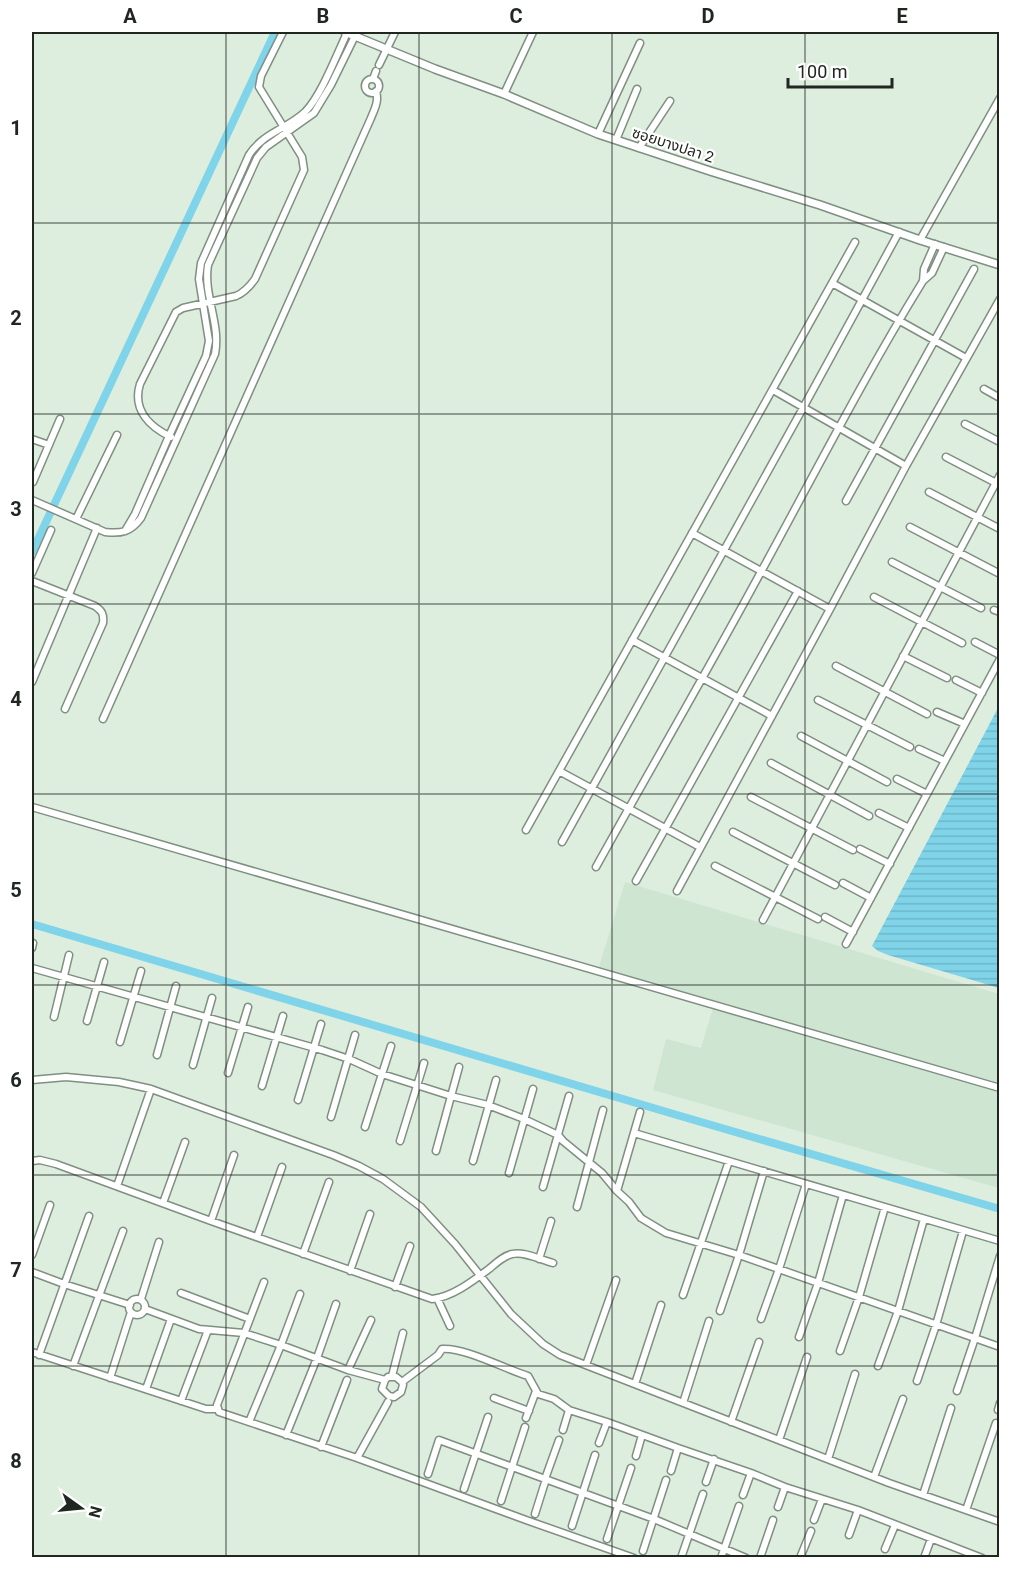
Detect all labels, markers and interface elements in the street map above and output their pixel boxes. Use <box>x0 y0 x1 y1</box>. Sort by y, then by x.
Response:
text: A <box>123 4 137 28</box>
text: B <box>317 4 329 28</box>
text: C <box>509 4 523 28</box>
text: D <box>702 4 715 28</box>
text: E <box>896 4 908 28</box>
scale bar <box>788 51 892 89</box>
text: 100 m <box>797 61 848 82</box>
text: 1 <box>10 116 22 140</box>
street label: ซอยบางปลา 2 <box>630 123 716 167</box>
text: 2 <box>10 306 22 330</box>
text: 3 <box>10 497 22 521</box>
text: 4 <box>10 687 22 711</box>
text: 5 <box>10 878 22 902</box>
text: 6 <box>10 1068 22 1092</box>
text: 7 <box>10 1258 22 1282</box>
text: 8 <box>10 1449 22 1473</box>
north arrow <box>51 1478 111 1538</box>
text: N <box>84 1504 106 1520</box>

